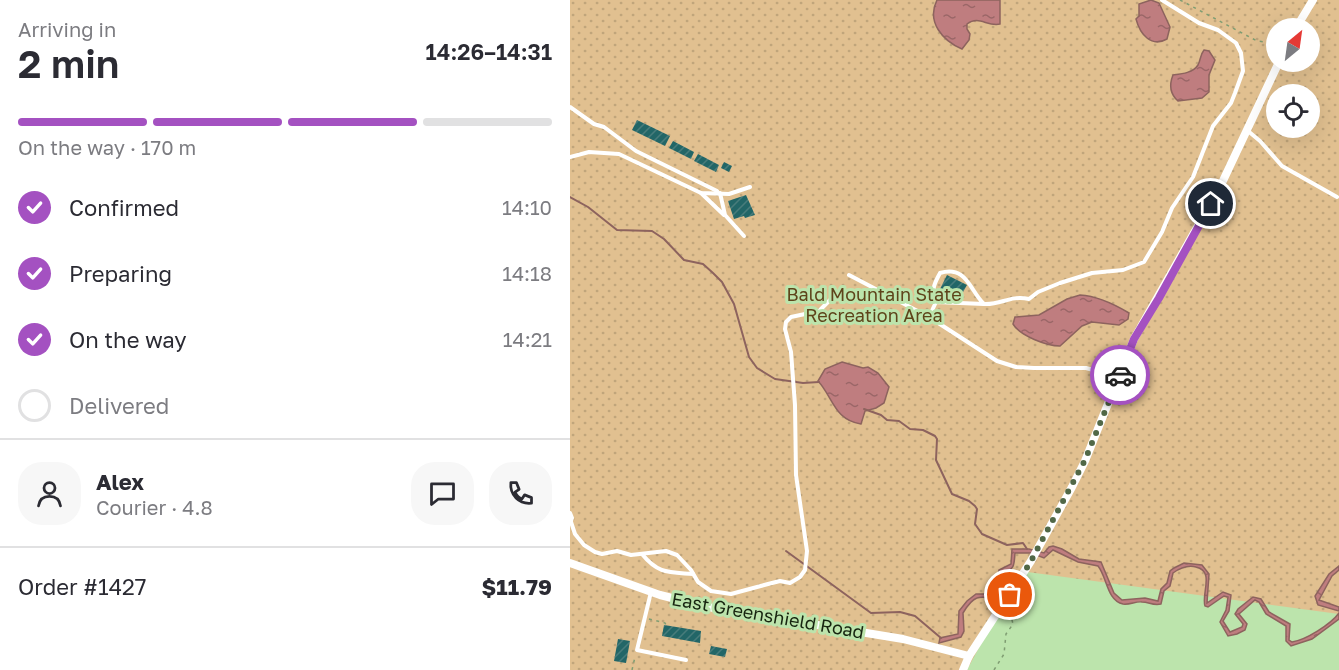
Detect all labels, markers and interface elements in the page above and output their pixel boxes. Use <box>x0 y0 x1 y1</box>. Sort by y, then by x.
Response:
text: Arriving in <box>18 17 116 41</box>
north arrow <box>1266 18 1320 72</box>
map controls <box>1266 18 1320 138</box>
text: 14:26–14:31 <box>426 38 552 65</box>
text: 2 min <box>18 40 119 87</box>
button: locate <box>1266 84 1320 138</box>
text: On the way · 170 m <box>18 135 196 159</box>
pin <box>1185 178 1236 229</box>
icon: home <box>1194 187 1227 220</box>
icon: check <box>18 191 51 224</box>
text: Confirmed <box>69 194 179 221</box>
text: 14:10 <box>502 195 552 219</box>
icon: check <box>18 257 51 290</box>
text: Preparing <box>69 260 172 287</box>
text: 14:18 <box>502 261 552 285</box>
park label: Bald Mountain State Recreation Area <box>786 283 962 326</box>
icon: check <box>18 323 51 356</box>
text: On the way <box>69 326 187 353</box>
text: 14:21 <box>503 327 552 351</box>
courier <box>1090 345 1150 405</box>
icon: car <box>1104 359 1137 392</box>
text: Delivered <box>69 392 169 419</box>
button: person <box>18 462 81 525</box>
button: chat <box>411 462 474 525</box>
button: phone <box>489 462 552 525</box>
text: Alex <box>96 468 144 495</box>
text: Courier · 4.8 <box>96 495 213 519</box>
pin <box>984 569 1035 620</box>
text: Order #1427 <box>18 573 146 600</box>
text: $11.79 <box>482 573 552 600</box>
icon: bag <box>993 578 1026 611</box>
street label: East Greenshield Road <box>670 587 866 643</box>

